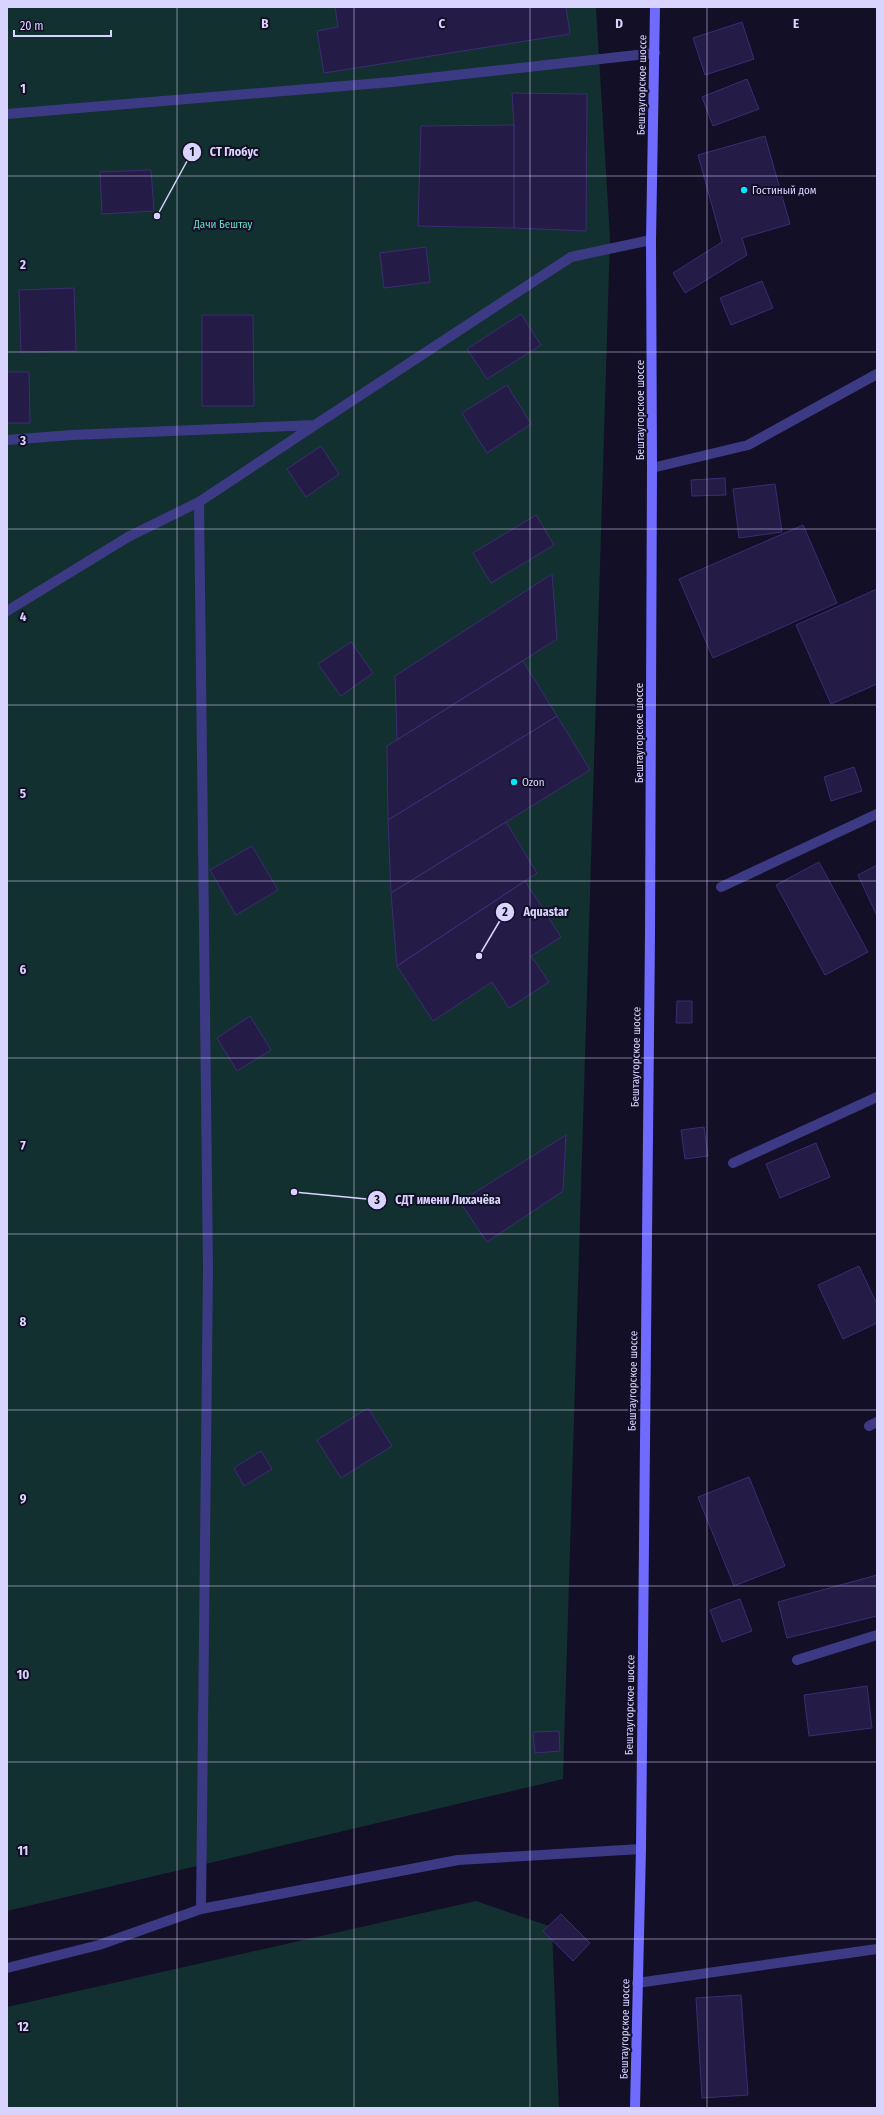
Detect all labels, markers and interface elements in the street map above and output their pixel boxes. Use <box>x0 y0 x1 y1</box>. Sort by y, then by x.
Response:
scale bar <box>14 12 111 38</box>
text: B <box>261 16 269 31</box>
text: C <box>439 16 446 31</box>
text: D <box>615 16 623 31</box>
text: E <box>793 16 799 31</box>
text: 20 m <box>20 19 44 33</box>
street label: Бештаугорское шоссе <box>635 35 649 135</box>
text: 1 <box>20 81 26 96</box>
callout: СТ Глобус <box>182 140 267 164</box>
text: 1 <box>189 145 195 159</box>
text: СТ Глобус <box>210 145 259 159</box>
place label: Гостиный дом <box>752 184 817 197</box>
marker: Гостиный дом <box>739 185 749 195</box>
park label: Дачи Бештау <box>193 218 252 231</box>
text: 2 <box>19 257 26 272</box>
street label: Бештаугорское шоссе <box>634 360 647 460</box>
text: 3 <box>19 433 26 448</box>
text: 4 <box>20 609 27 624</box>
street label: Бештаугорское шоссе <box>633 683 646 783</box>
place label: Ozon <box>522 776 545 789</box>
marker: Ozon <box>509 777 519 787</box>
text: 5 <box>20 786 26 801</box>
callout: Aquastar <box>495 900 576 924</box>
text: 2 <box>501 905 508 919</box>
text: Aquastar <box>523 905 569 919</box>
text: 6 <box>20 962 27 977</box>
street label: Бештаугорское шоссе <box>629 1007 643 1107</box>
text: 7 <box>20 1138 26 1153</box>
callout: СДТ имени Лихачёва <box>367 1188 508 1212</box>
text: 3 <box>373 1193 380 1207</box>
text: СДТ имени Лихачёва <box>395 1193 501 1207</box>
text: 8 <box>20 1314 27 1329</box>
street label: Бештаугорское шоссе <box>626 1331 640 1431</box>
text: 9 <box>20 1491 27 1506</box>
street label: Бештаугорское шоссе <box>623 1655 637 1755</box>
text: 10 <box>17 1667 29 1682</box>
text: 11 <box>18 1843 28 1858</box>
street label: Бештаугорское шоссе <box>618 1979 632 2079</box>
text: 12 <box>17 2019 29 2034</box>

